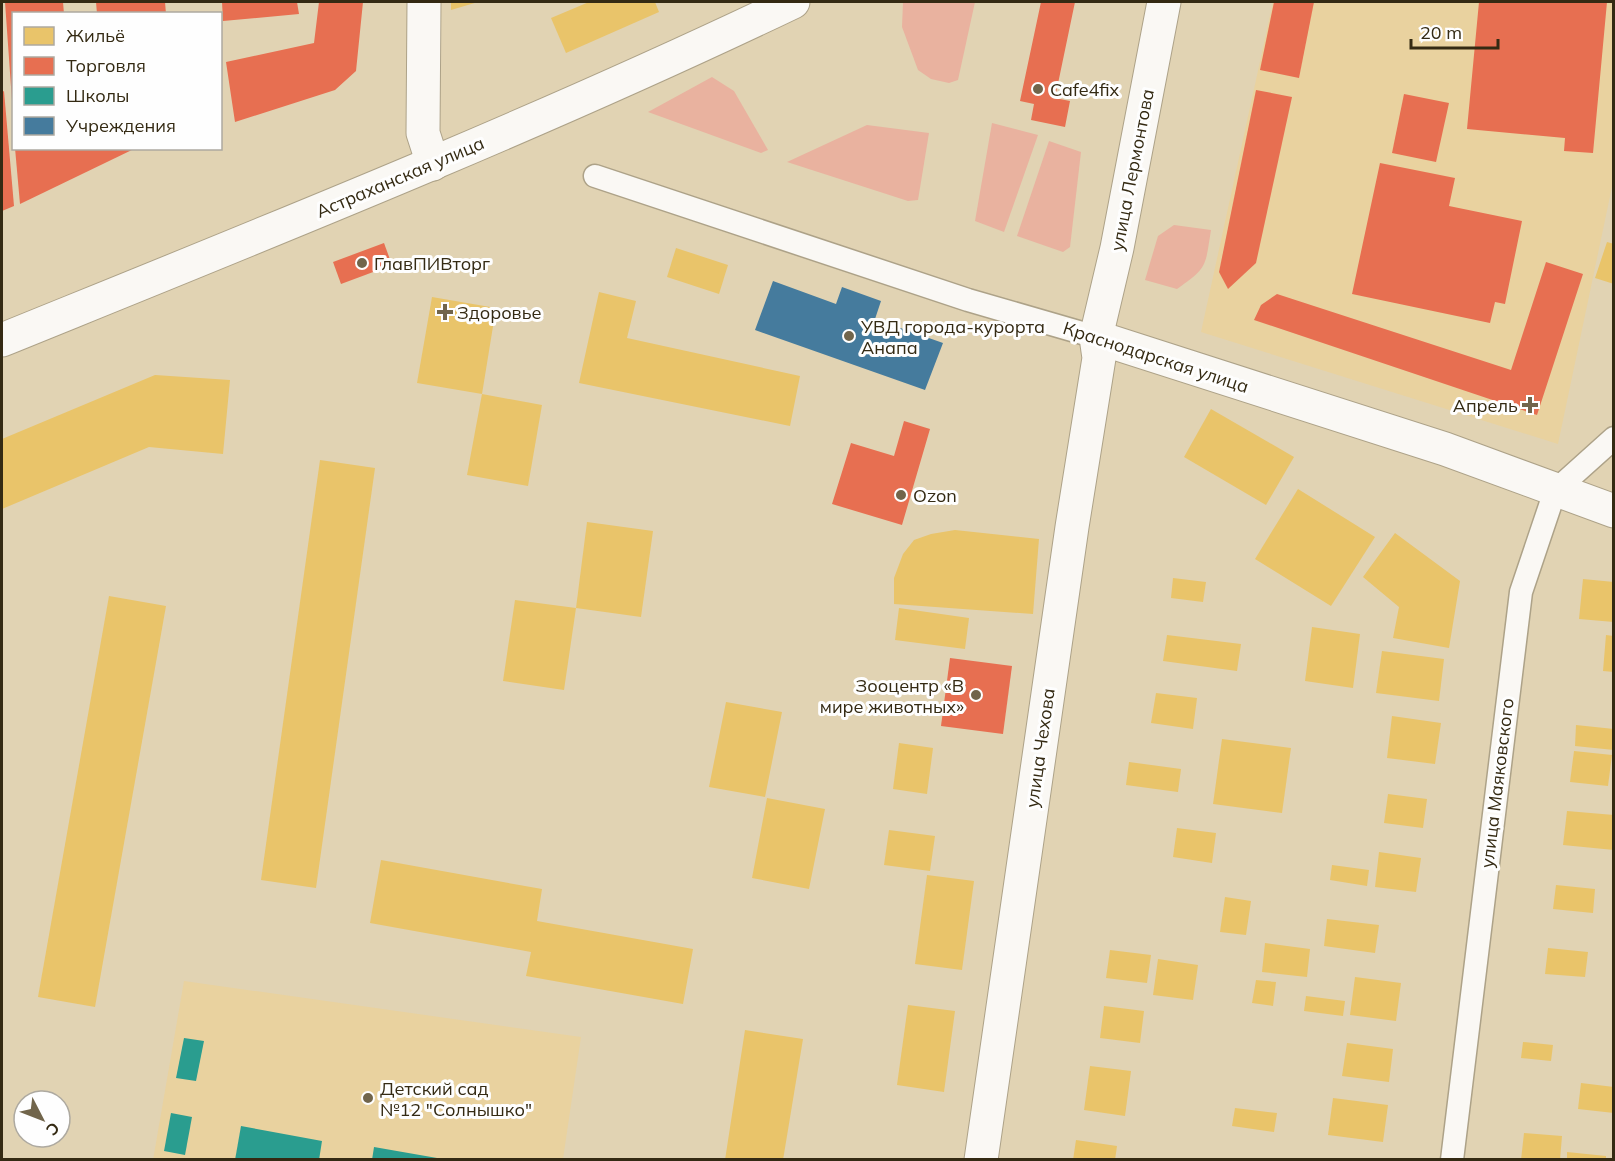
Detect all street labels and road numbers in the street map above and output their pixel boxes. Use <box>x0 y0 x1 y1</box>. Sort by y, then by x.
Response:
street label: улица Лермонтова <box>1105 87 1159 253</box>
street label: Астраханская улица <box>312 131 488 223</box>
street label: Краснодарская улица <box>1060 316 1252 398</box>
street label: улица Чехова <box>1020 687 1060 809</box>
street label: улица Маяковского <box>1475 697 1519 869</box>

